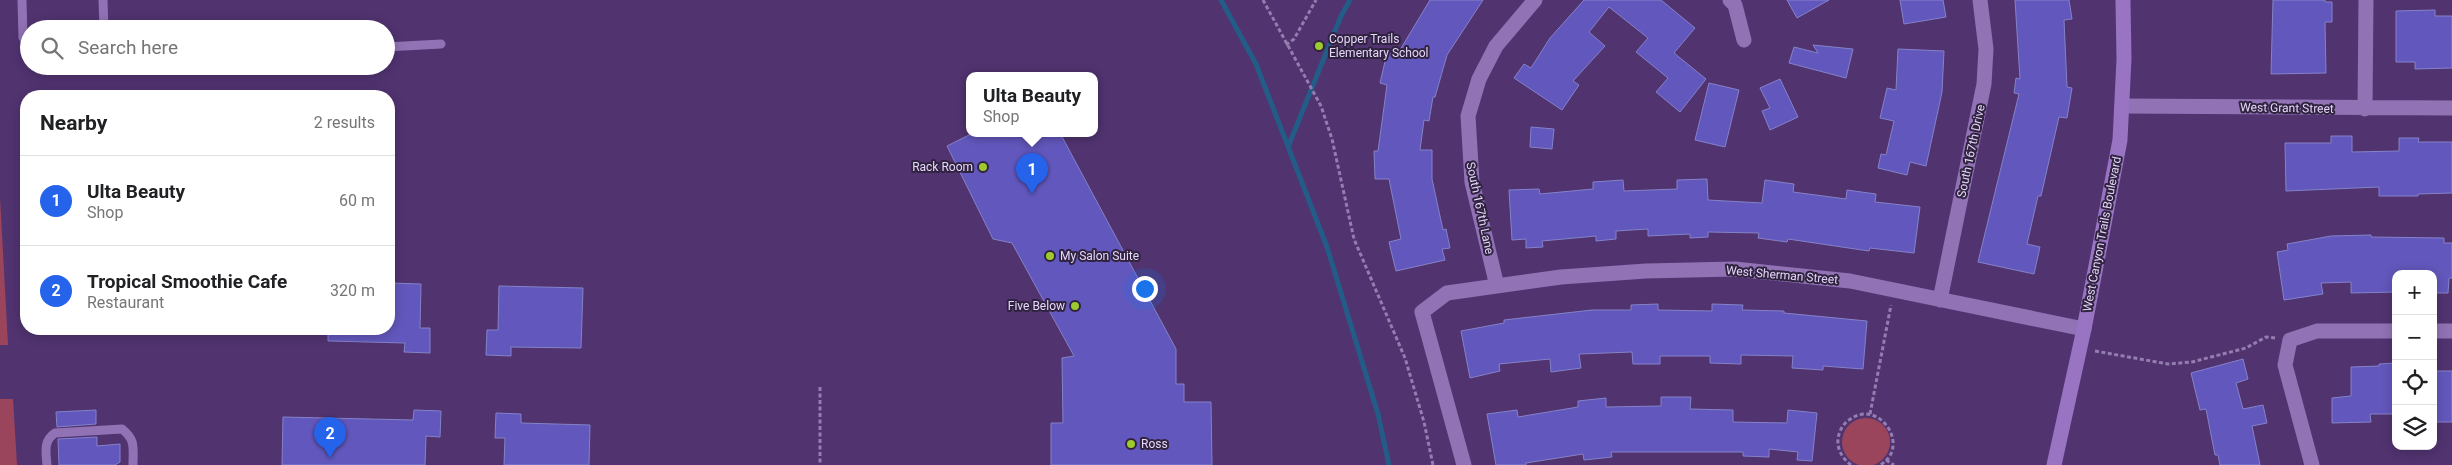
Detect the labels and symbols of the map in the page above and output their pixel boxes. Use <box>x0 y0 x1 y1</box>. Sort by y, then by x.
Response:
place label: Copper Trails Elementary School <box>1329 32 1429 60</box>
marker: Copper Trails Elementary School <box>1313 40 1325 52</box>
street label: West Grant Street <box>2240 100 2334 116</box>
street label: South 167th Drive <box>1954 103 1988 199</box>
pin: 1 <box>1016 153 1048 194</box>
street label: West Canyon Trails Boulevard <box>2080 155 2124 313</box>
place label: Rack Room <box>912 160 973 174</box>
marker: Rack Room <box>977 161 989 173</box>
street label: South 167th Lane <box>1463 161 1497 255</box>
place label: My Salon Suite <box>1060 249 1139 263</box>
marker: My Salon Suite <box>1044 250 1056 262</box>
street label: West Sherman Street <box>1725 263 1839 287</box>
your location <box>1132 276 1158 302</box>
place label: Five Below <box>1008 299 1065 313</box>
marker: Five Below <box>1069 300 1081 312</box>
pin: 2 <box>314 417 346 458</box>
place label: Ross <box>1141 437 1168 451</box>
marker: Ross <box>1125 438 1137 450</box>

